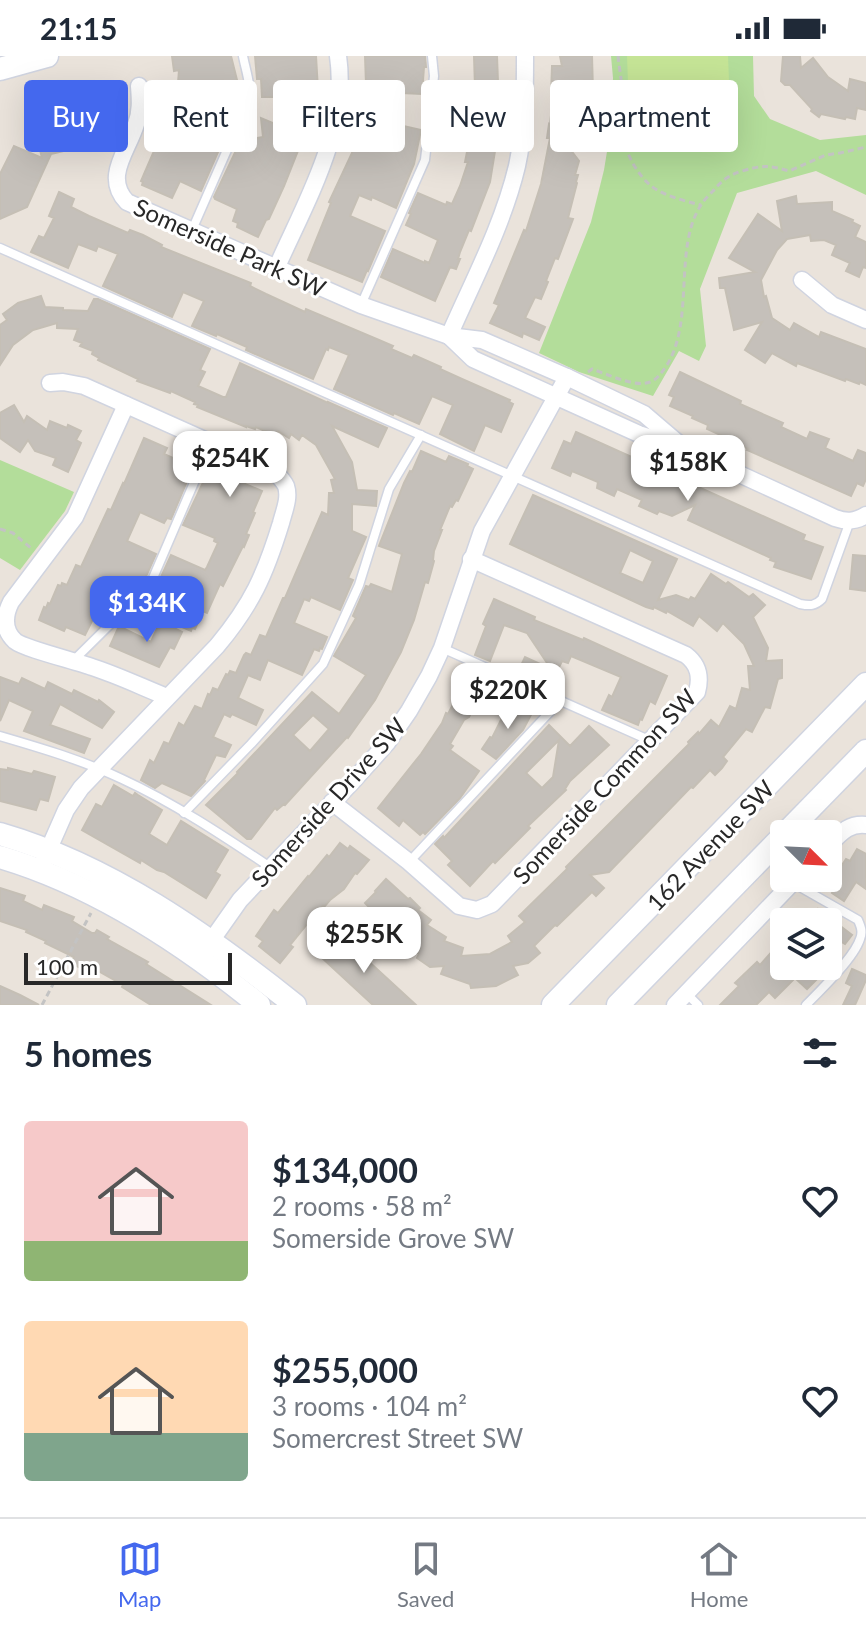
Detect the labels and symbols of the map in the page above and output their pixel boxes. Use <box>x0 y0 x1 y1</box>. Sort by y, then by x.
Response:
street label: Somerside Park SW <box>130 192 331 302</box>
pin: $254K <box>174 431 286 499</box>
pin: $158K <box>632 435 744 503</box>
pin: $134K <box>91 576 203 644</box>
pin: $220K <box>452 663 564 731</box>
street label: Somerside Common SW <box>506 682 702 889</box>
street label: Somerside Drive SW <box>245 711 412 892</box>
street label: 162 Avenue SW <box>640 773 780 916</box>
north arrow <box>770 820 842 892</box>
pin: $255K <box>308 907 420 975</box>
scale bar <box>24 949 232 985</box>

